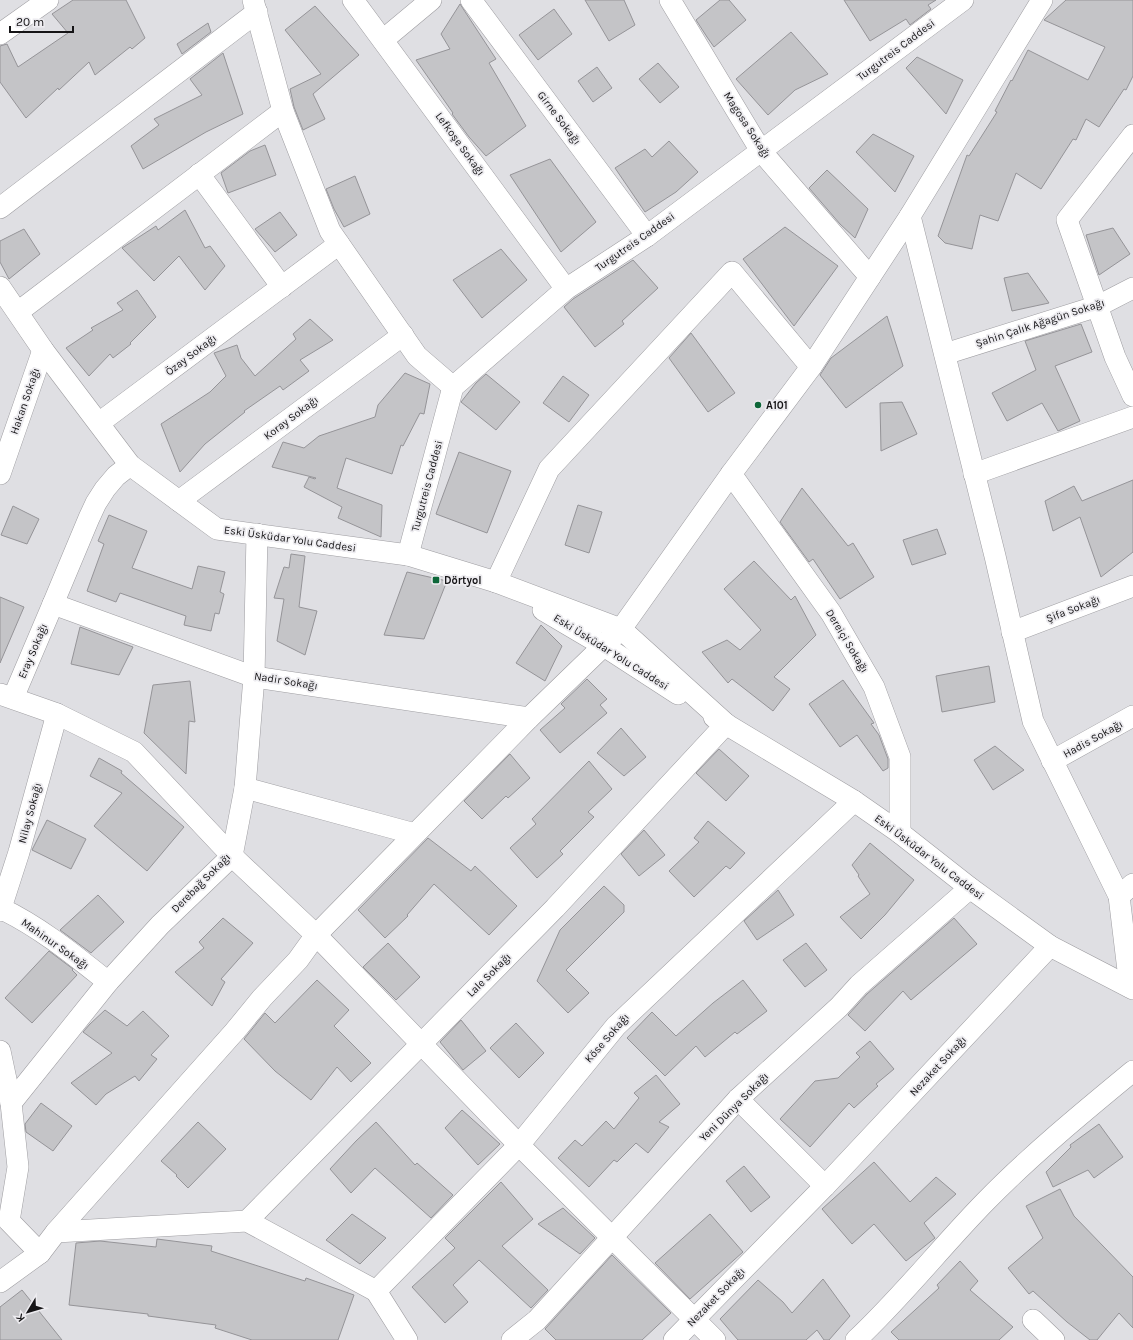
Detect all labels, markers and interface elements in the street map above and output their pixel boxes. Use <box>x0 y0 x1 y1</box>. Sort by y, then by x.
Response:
scale bar <box>10 8 73 34</box>
text: 20 m <box>16 15 44 29</box>
street label: Turgutreis Caddesi <box>855 17 937 83</box>
street label: Girne Sokağı <box>535 89 583 147</box>
street label: Magosa Sokağı <box>721 89 773 161</box>
street label: Lefkoşe Sokağı <box>433 110 487 178</box>
street label: Turgutreis Caddesi <box>593 210 677 274</box>
street label: Şahin Çalık Ağagün Sokağı <box>974 296 1106 350</box>
street label: Özay Sokağı <box>162 331 219 378</box>
street label: Hakan Sokağı <box>8 366 42 436</box>
street label: Koray Sokağı <box>261 393 321 443</box>
place label: A101 <box>766 399 788 412</box>
marker: A101 <box>753 400 763 410</box>
street label: Turgutreis Caddesi <box>409 439 445 533</box>
street label: Eski Üsküdar Yolu Caddesi <box>223 522 357 555</box>
place label: Dörtyol <box>444 574 482 587</box>
marker: Dörtyol <box>431 575 441 585</box>
street label: Şifa Sokağı <box>1044 593 1102 625</box>
street label: Dereiçi Sokağı <box>823 607 871 675</box>
street label: Eski Üsküdar Yolu Caddesi <box>551 610 671 693</box>
street label: Eray Sokağı <box>16 622 50 680</box>
street label: Nadir Sokağı <box>253 670 319 692</box>
street label: Hadis Sokağı <box>1061 717 1125 761</box>
street label: Nilay Sokağı <box>16 781 44 845</box>
street label: Eski Üsküdar Yolu Caddesi <box>872 811 987 902</box>
street label: Derebağ Sokağı <box>169 851 233 915</box>
street label: Mahinur Sokağı <box>19 916 91 972</box>
street label: Lale Sokağı <box>464 950 514 1000</box>
street label: Köse Sokağı <box>582 1011 632 1065</box>
street label: Nezaket Sokağı <box>907 1033 969 1099</box>
street label: Yeni Dünya Sokağı <box>697 1070 771 1144</box>
street label: Nezaket Sokağı <box>684 1265 748 1329</box>
north arrow <box>8 1292 48 1332</box>
text: K <box>13 1310 28 1325</box>

